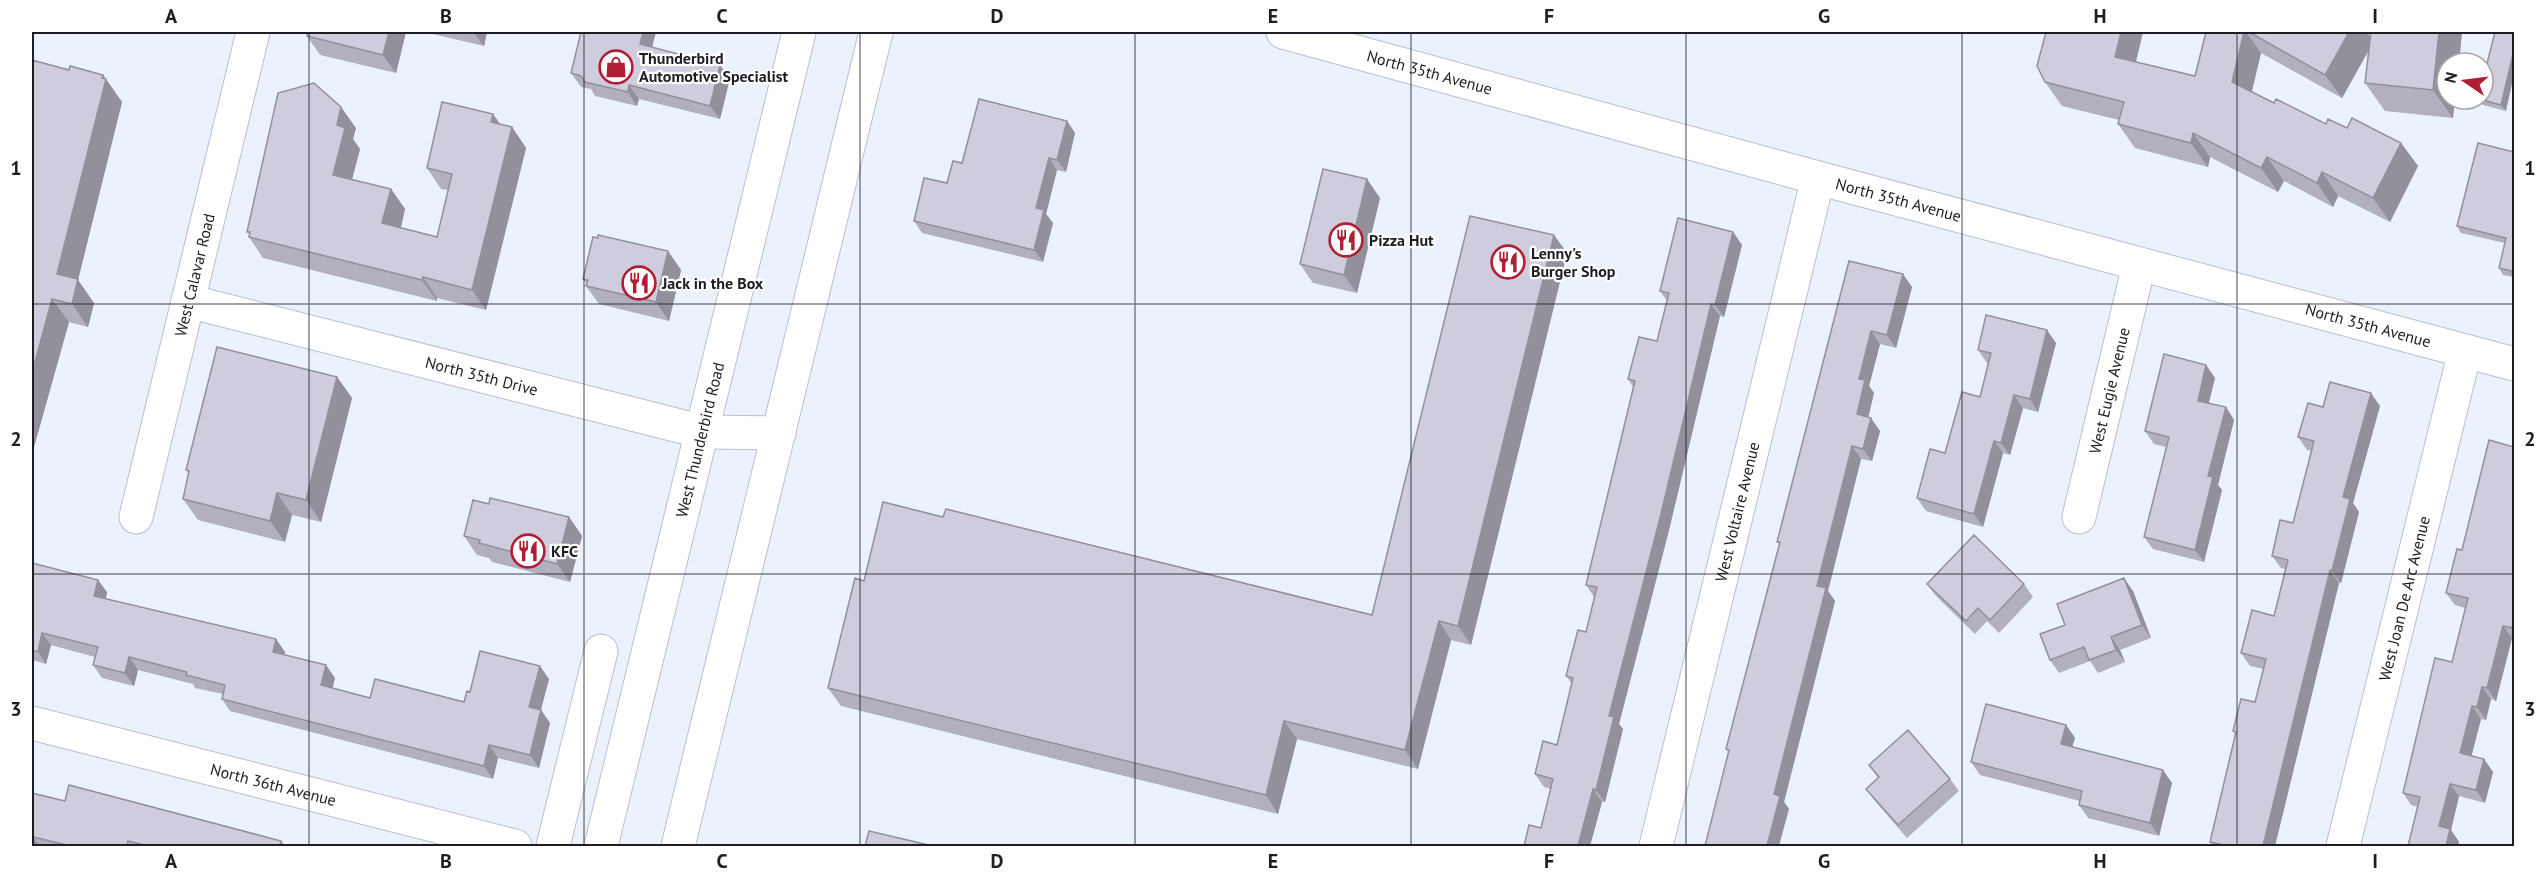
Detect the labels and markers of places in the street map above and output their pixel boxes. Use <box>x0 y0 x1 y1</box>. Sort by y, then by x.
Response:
place label: Thunderbird Automotive Specialist <box>639 48 789 86</box>
shop icon: Thunderbird Automotive Specialist <box>598 49 634 85</box>
restaurant icon: Pizza Hut <box>1328 222 1364 258</box>
place label: Pizza Hut <box>1369 230 1434 250</box>
place label: Lenny's Burger Shop <box>1531 243 1616 281</box>
restaurant icon: Lenny's Burger Shop <box>1490 244 1526 280</box>
restaurant icon: Jack in the Box <box>621 265 657 301</box>
place label: Jack in the Box <box>661 273 764 293</box>
restaurant icon: KFC <box>510 533 546 569</box>
place label: KFC <box>551 541 578 561</box>

